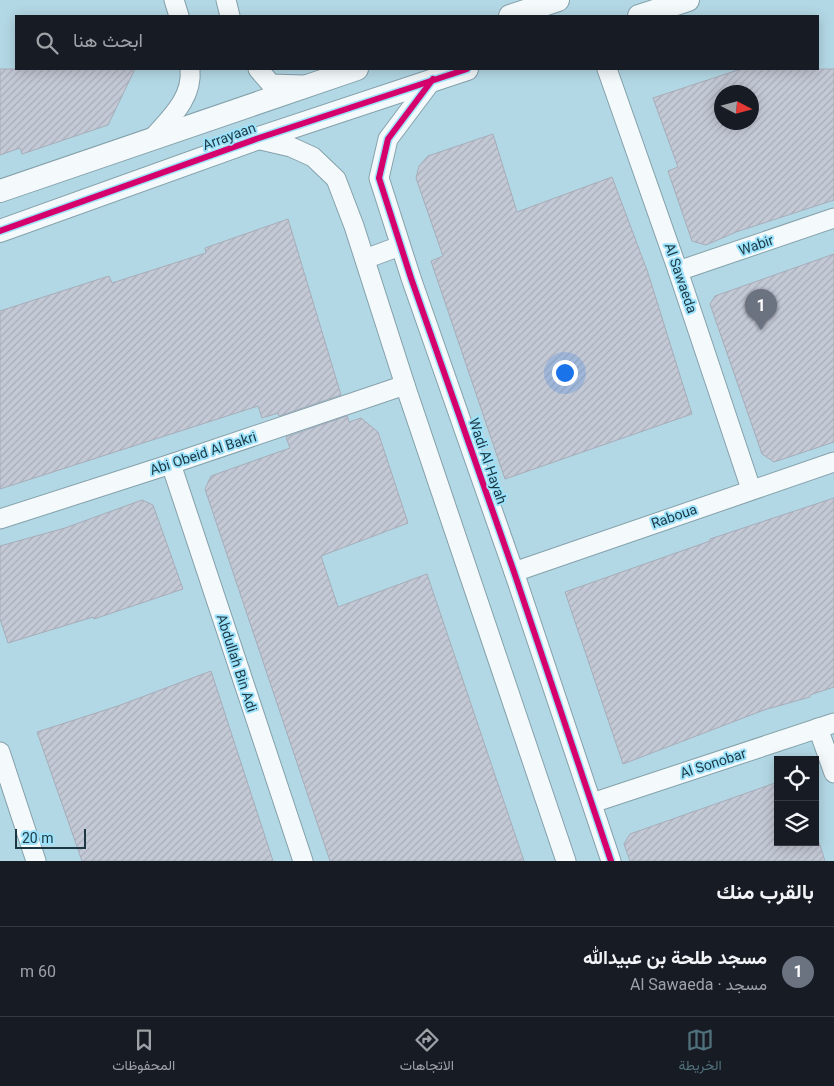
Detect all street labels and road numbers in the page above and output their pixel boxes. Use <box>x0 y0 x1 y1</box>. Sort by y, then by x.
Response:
street label: Arrayaan <box>200 119 258 153</box>
street label: Wabir <box>736 232 776 258</box>
street label: Al Sawaeda <box>662 241 700 315</box>
street label: Wadi Al Hayah <box>466 416 510 506</box>
street label: Abi Obeid Al Bakri <box>148 428 258 478</box>
street label: Raboua <box>649 501 699 531</box>
street label: Abdullah Bin Adi <box>214 612 260 714</box>
street label: Al Sonobar <box>678 745 748 781</box>

